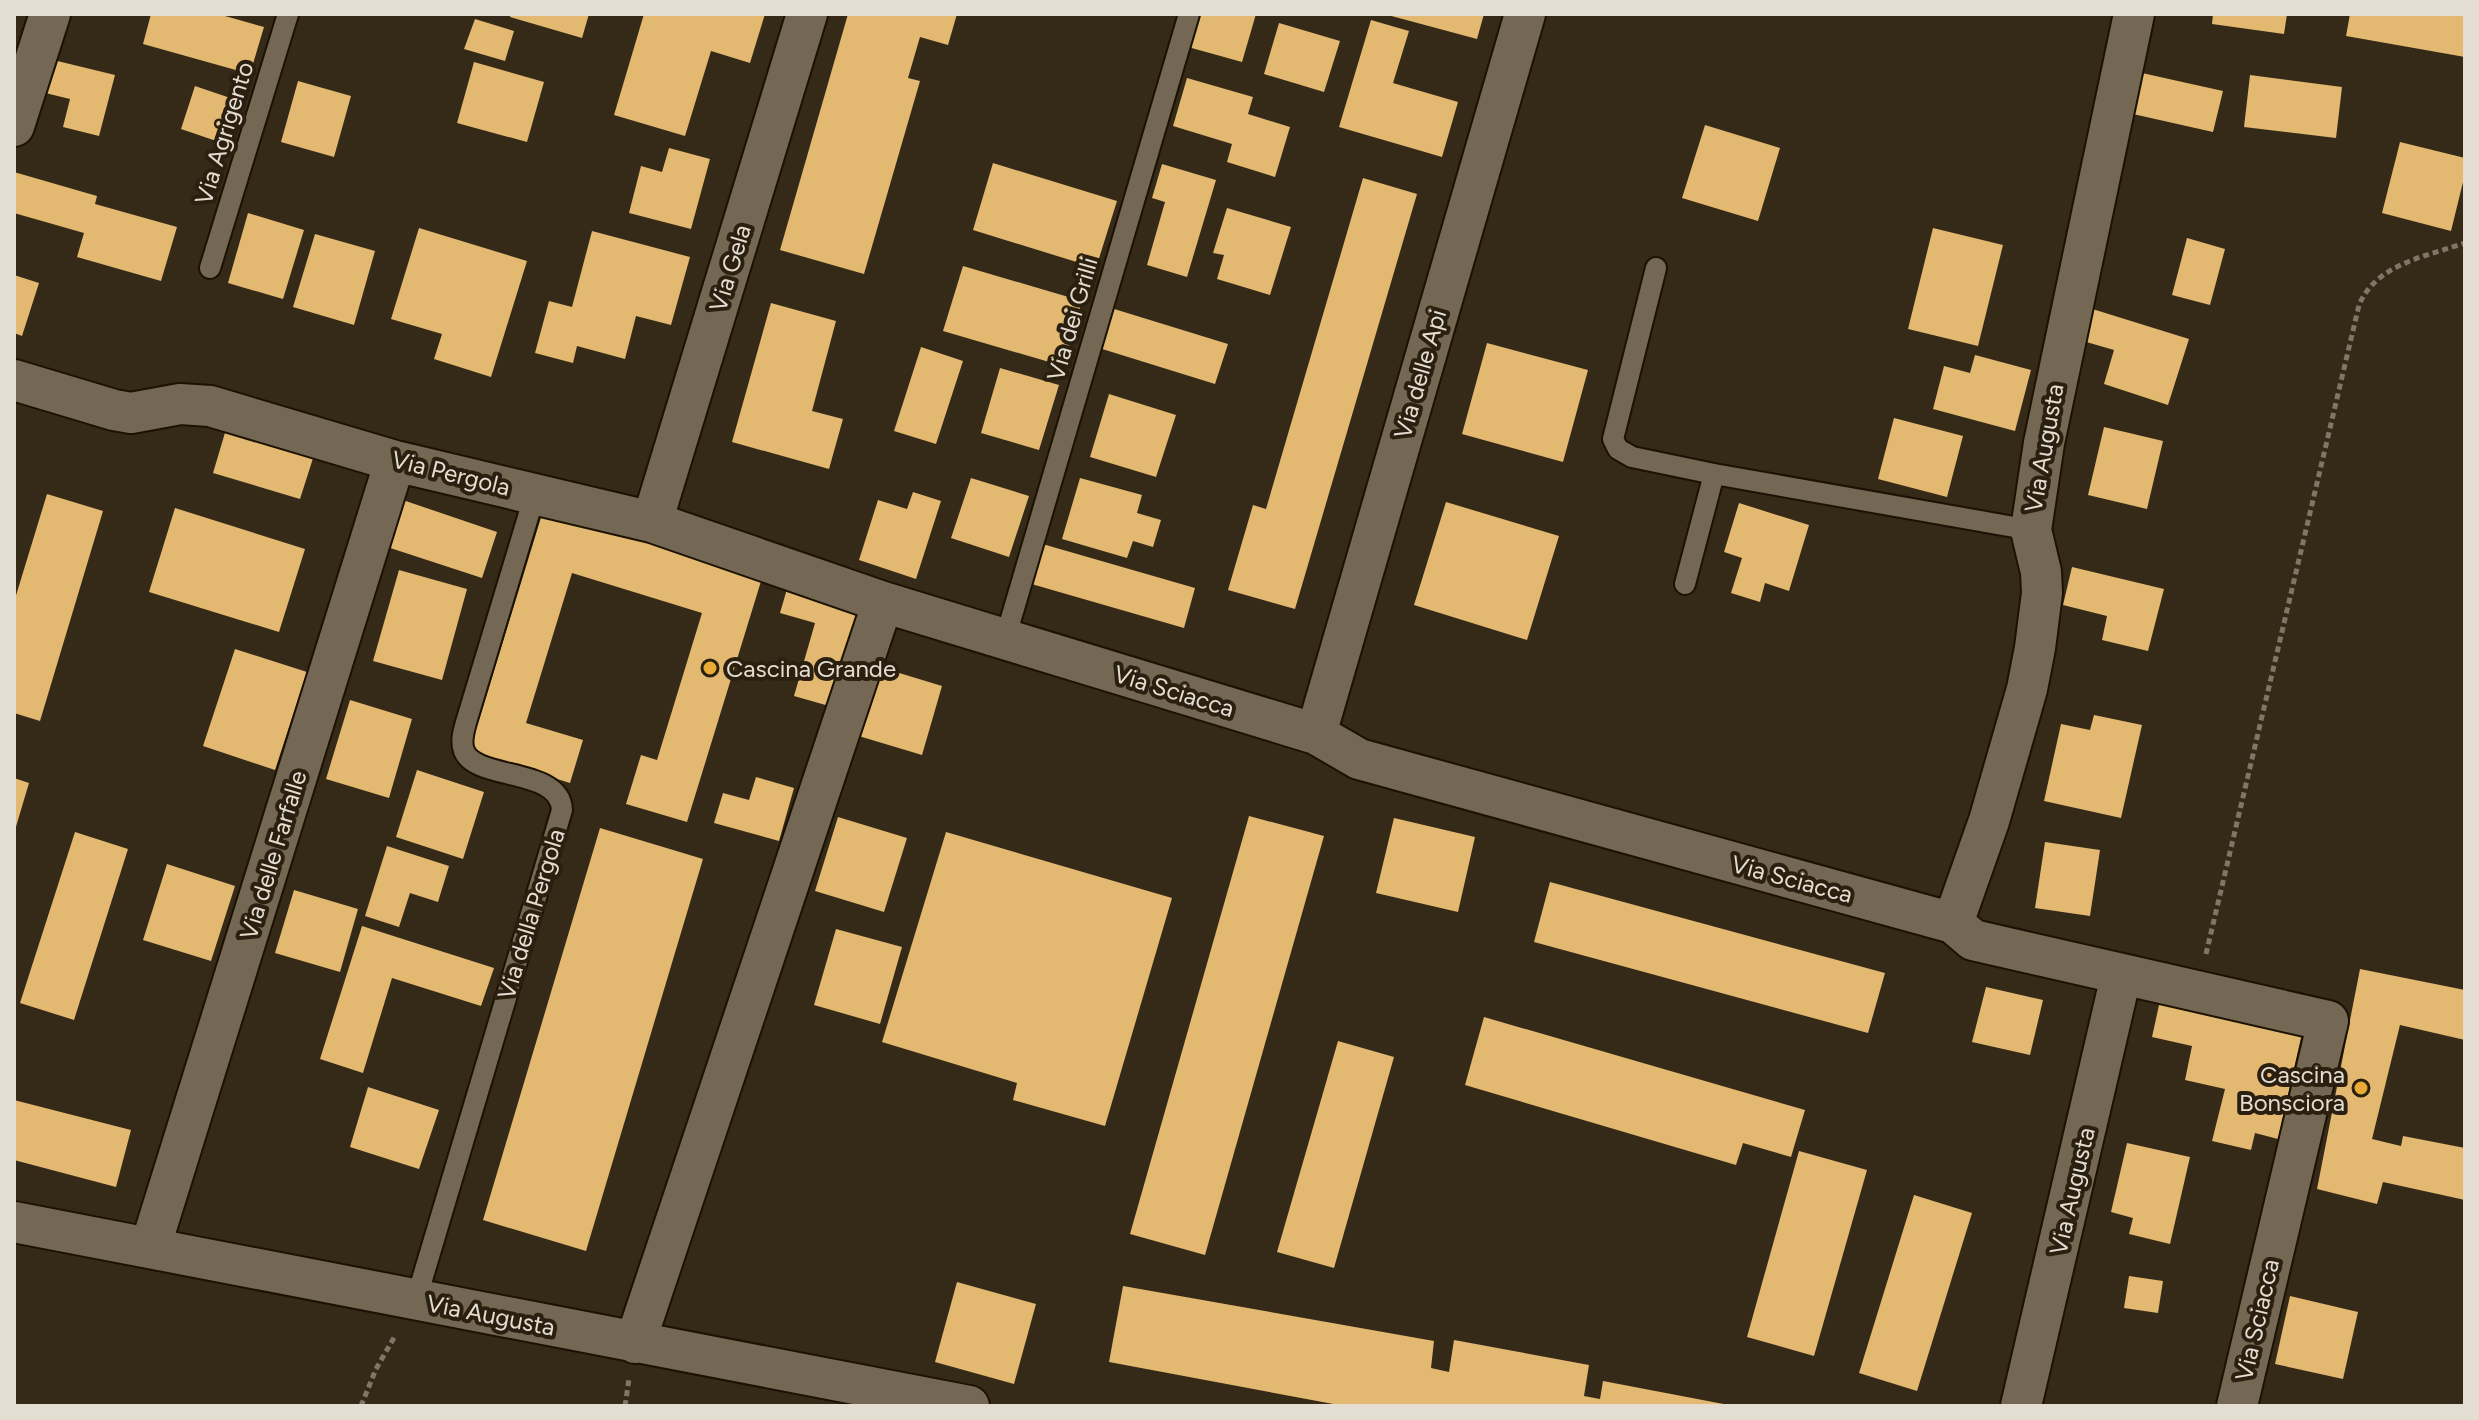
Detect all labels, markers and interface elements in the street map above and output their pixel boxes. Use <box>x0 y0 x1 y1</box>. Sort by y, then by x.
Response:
street label: Via Agrigento <box>189 58 259 208</box>
street label: Via Gela <box>703 221 757 315</box>
street label: Via dei Grilli <box>1041 254 1103 384</box>
street label: Via delle Api <box>1388 306 1452 442</box>
street label: Via Augusta <box>2018 382 2070 514</box>
street label: Via Pergola <box>389 444 513 502</box>
place label: Cascina Grande <box>726 654 896 683</box>
marker: Cascina Grande <box>701 659 719 677</box>
street label: Via Sciacca <box>1110 659 1238 723</box>
street label: Via delle Farfalle <box>234 767 312 943</box>
street label: Via della Pergola <box>491 825 571 1003</box>
street label: Via Sciacca <box>1728 849 1856 909</box>
place label: Cascina Bonsciora <box>2239 1060 2345 1117</box>
marker: Cascina Bonsciora <box>2352 1079 2370 1097</box>
street label: Via Augusta <box>2043 1124 2101 1258</box>
street label: Via Sciacca <box>2229 1256 2285 1384</box>
street label: Via Augusta <box>424 1288 558 1342</box>

